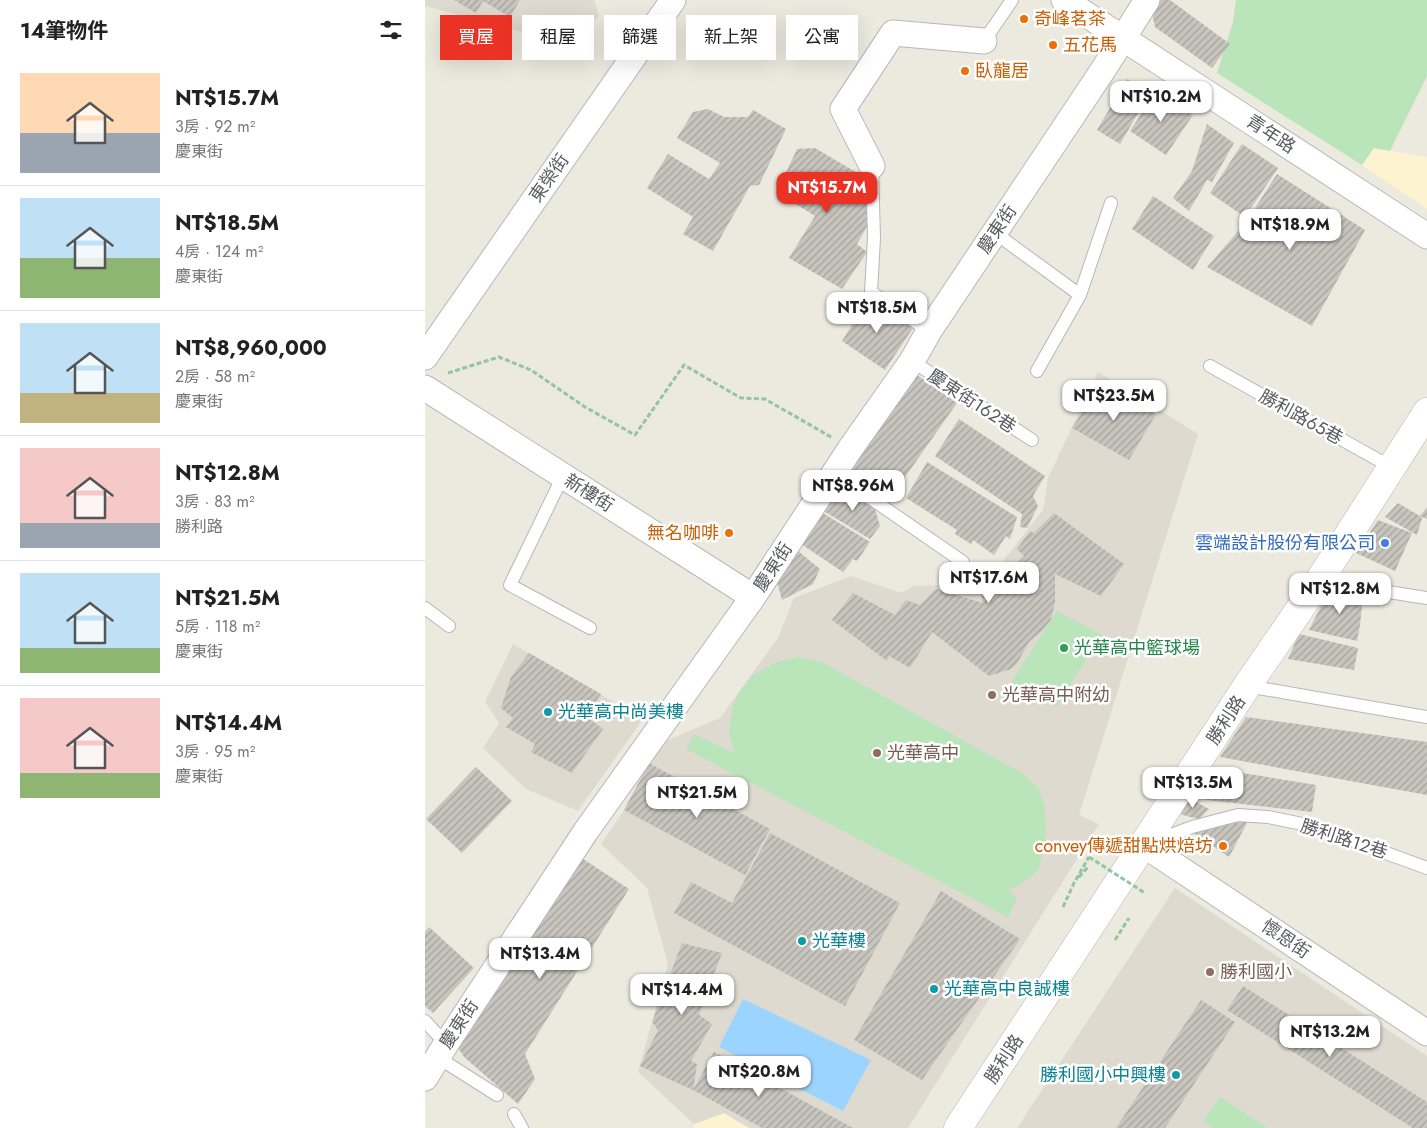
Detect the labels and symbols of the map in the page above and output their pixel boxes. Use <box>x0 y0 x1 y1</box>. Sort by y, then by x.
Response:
place label: 奇峰茗茶 <box>1034 6 1106 32</box>
marker: 奇峰茗茶 <box>1018 13 1030 25</box>
place label: 五花馬 <box>1063 32 1117 58</box>
marker: 五花馬 <box>1047 39 1059 51</box>
place label: 臥龍居 <box>975 58 1029 84</box>
marker: 臥龍居 <box>959 65 971 77</box>
pin: NT$10.2M <box>1109 80 1213 123</box>
street label: 青年路 <box>1241 108 1301 160</box>
street label: 東榮街 <box>523 148 575 208</box>
pin: NT$15.7M <box>775 172 879 214</box>
street label: 慶東街 <box>971 199 1023 259</box>
pin: NT$18.9M <box>1238 208 1342 251</box>
pin: NT$18.5M <box>825 292 929 334</box>
street label: 慶東街162巷 <box>923 363 1021 439</box>
pin: NT$23.5M <box>1062 380 1166 422</box>
street label: 勝利路65巷 <box>1254 383 1348 451</box>
street label: 新樓街 <box>559 468 619 518</box>
pin: NT$8.96M <box>801 470 905 512</box>
place label: 無名咖啡 <box>647 520 719 546</box>
marker: 無名咖啡 <box>723 527 735 539</box>
place label: 雲端設計股份有限公司 <box>1195 530 1375 556</box>
street label: 慶東街 <box>747 537 799 597</box>
marker: 雲端設計股份有限公司 <box>1379 537 1391 549</box>
pin: NT$17.6M <box>937 562 1041 604</box>
pin: NT$12.8M <box>1288 572 1392 615</box>
place label: 光華高中籃球場 <box>1074 635 1200 661</box>
marker: 光華高中籃球場 <box>1058 642 1070 654</box>
place label: 光華高中附幼 <box>1002 682 1110 708</box>
marker: 光華高中附幼 <box>986 689 998 701</box>
street label: 勝利路 <box>1200 690 1252 750</box>
place label: 光華高中尚美樓 <box>558 699 684 725</box>
marker: 光華高中尚美樓 <box>542 706 554 718</box>
place label: 光華高中 <box>887 740 959 766</box>
marker: 光華高中 <box>871 747 883 759</box>
pin: NT$13.5M <box>1141 766 1245 809</box>
pin: NT$21.5M <box>645 776 749 819</box>
street label: 勝利路12巷 <box>1297 813 1391 865</box>
place label: convey傳遞甜點烘焙坊 <box>1035 833 1213 859</box>
marker: convey傳遞甜點烘焙坊 <box>1217 840 1229 852</box>
street label: 懷恩街 <box>1256 913 1316 965</box>
place label: 光華樓 <box>812 928 866 954</box>
marker: 光華樓 <box>796 935 808 947</box>
pin: NT$13.4M <box>488 938 592 980</box>
place label: 勝利國小 <box>1220 959 1292 985</box>
marker: 勝利國小 <box>1204 966 1216 978</box>
pin: NT$14.4M <box>630 974 734 1016</box>
place label: 光華高中良誠樓 <box>944 976 1070 1002</box>
marker: 光華高中良誠樓 <box>928 983 940 995</box>
street label: 慶東街 <box>433 994 485 1054</box>
pin: NT$13.2M <box>1278 1016 1382 1058</box>
street label: 勝利路 <box>978 1029 1030 1089</box>
pin: NT$20.8M <box>707 1056 811 1098</box>
place label: 勝利國小中興樓 <box>1040 1062 1166 1088</box>
marker: 勝利國小中興樓 <box>1170 1069 1182 1081</box>

